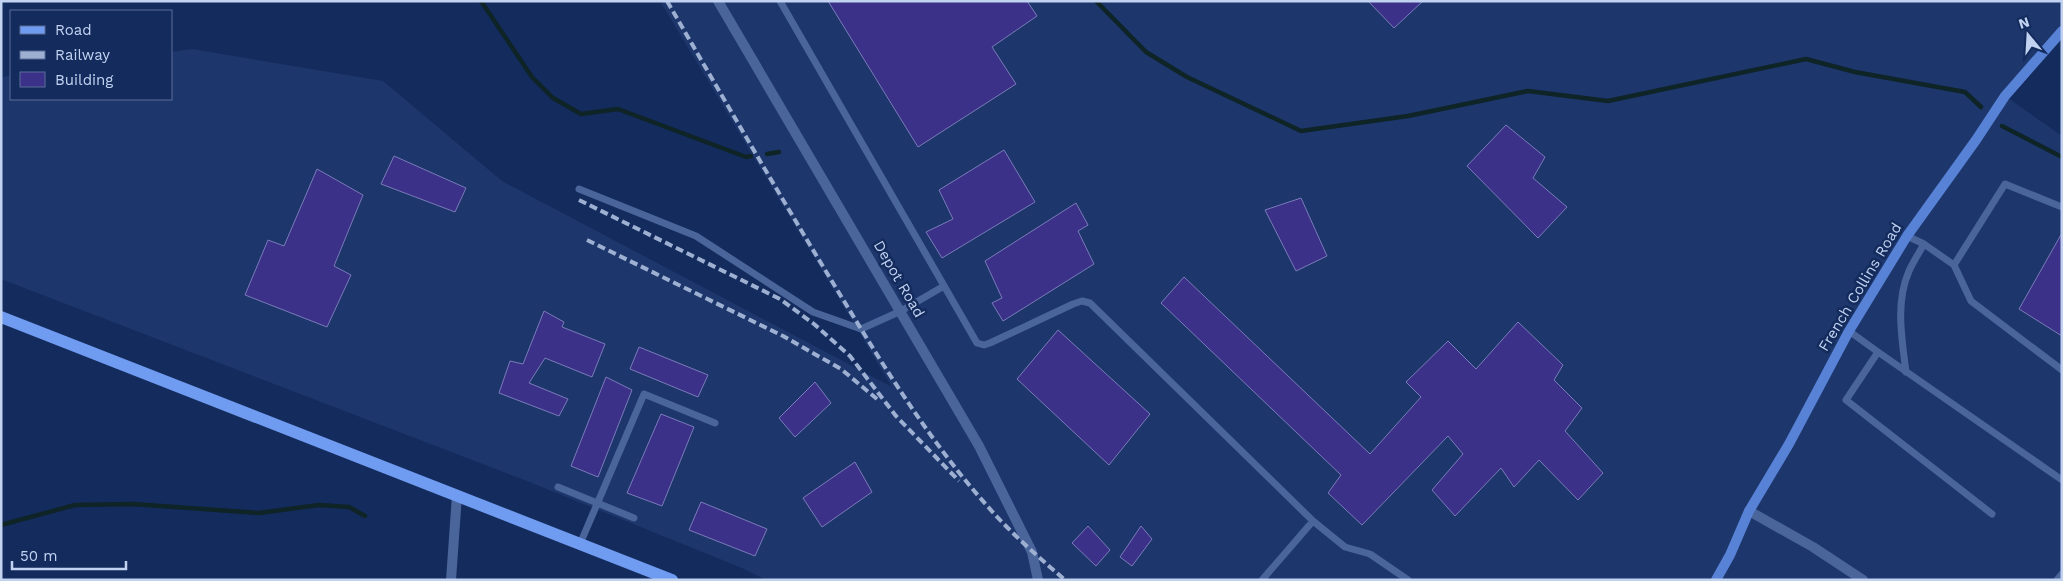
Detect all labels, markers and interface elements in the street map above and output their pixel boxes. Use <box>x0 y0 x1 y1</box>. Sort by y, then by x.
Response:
legend <box>10 10 172 100</box>
north arrow <box>2003 10 2053 60</box>
text: N <box>2017 13 2031 32</box>
text: Road <box>55 21 92 39</box>
text: Railway <box>55 46 110 64</box>
text: Building <box>55 71 113 89</box>
street label: French Collins Road <box>1815 220 1905 354</box>
street label: Depot Road <box>870 237 928 321</box>
scale bar <box>12 538 126 570</box>
text: 50 m <box>20 547 57 565</box>

